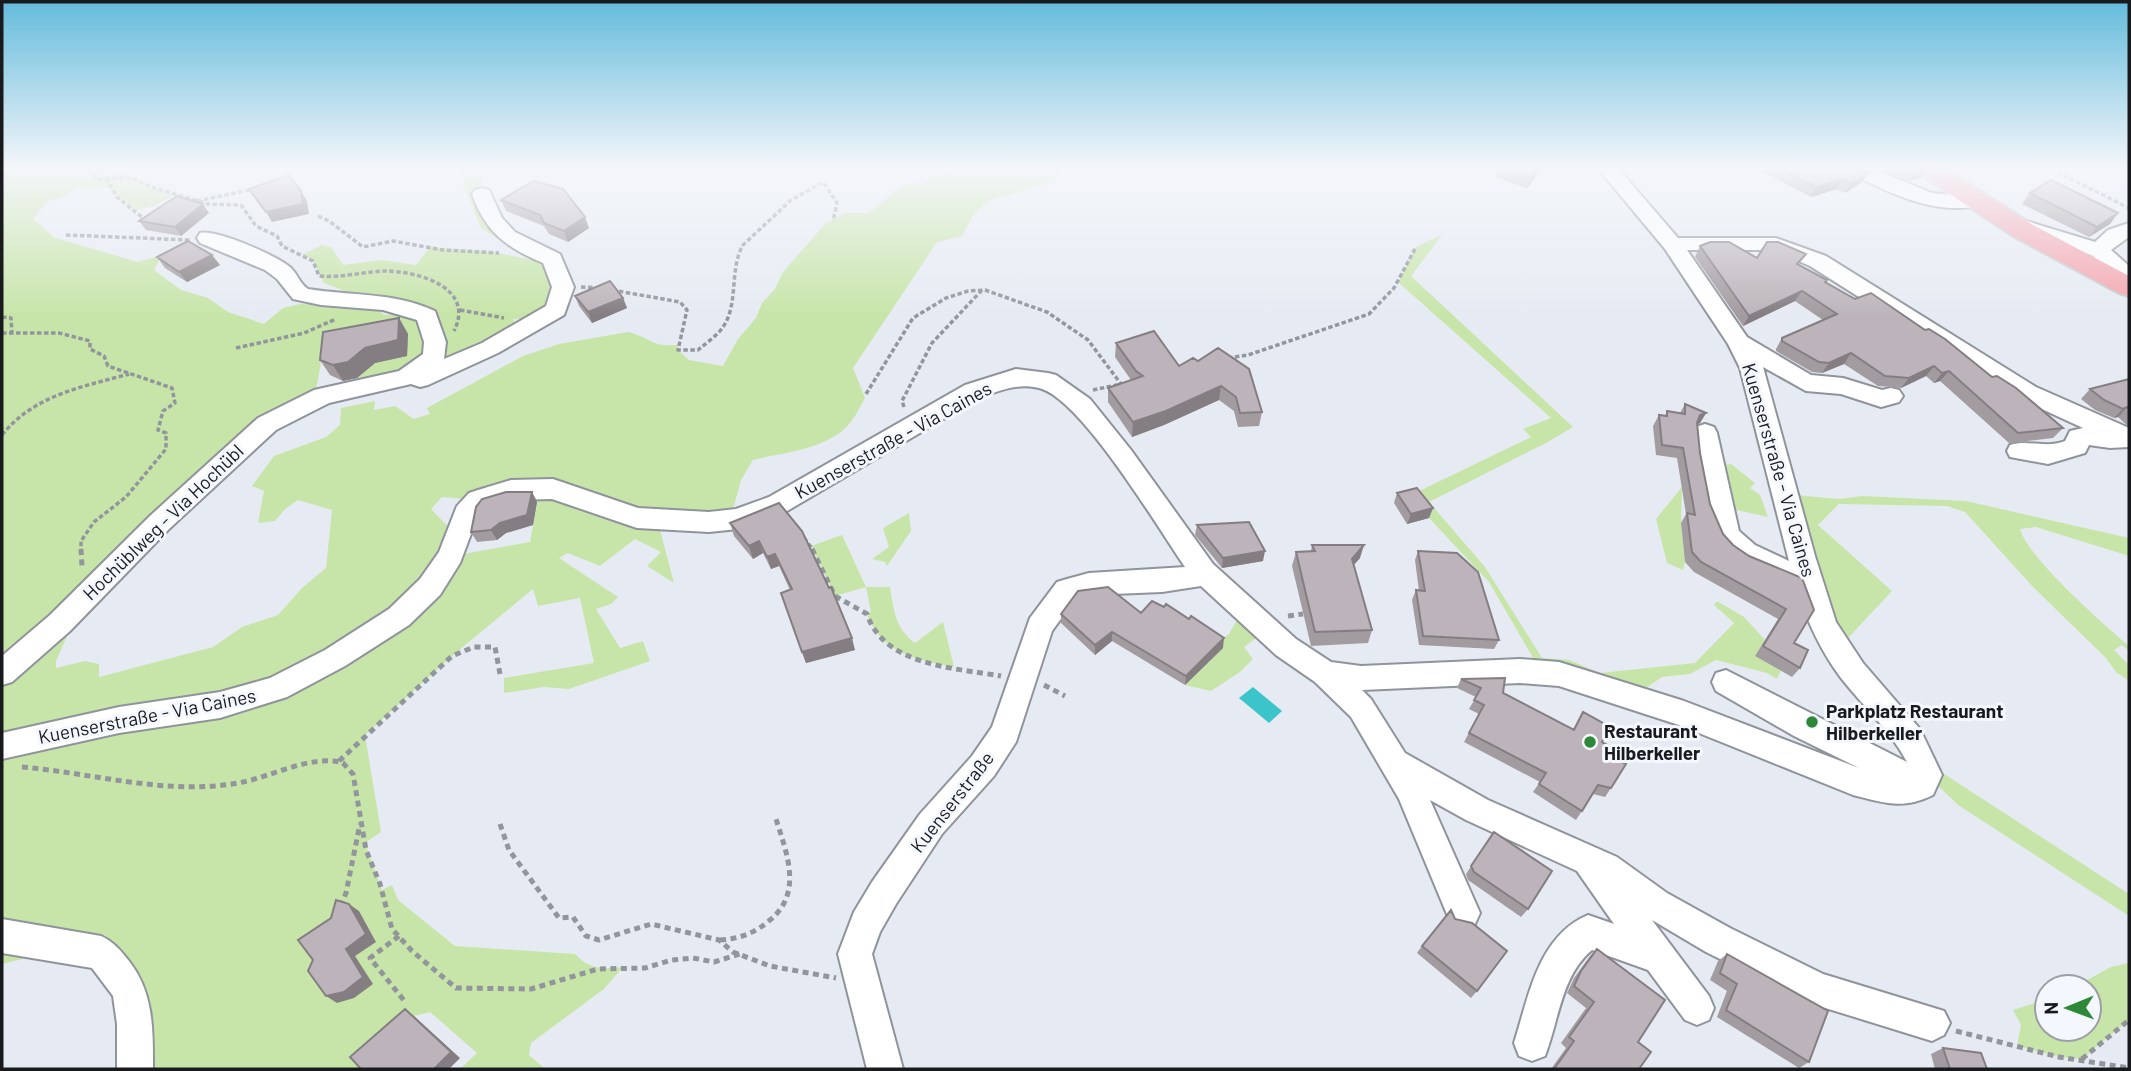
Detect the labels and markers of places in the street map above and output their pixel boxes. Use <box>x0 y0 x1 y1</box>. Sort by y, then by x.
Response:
place label: Parkplatz Restaurant Hilberkeller <box>1826 699 2003 744</box>
marker: Parkplatz Restaurant Hilberkeller <box>1804 714 1820 730</box>
place label: Restaurant Hilberkeller <box>1604 719 1701 764</box>
marker: Restaurant Hilberkeller <box>1582 734 1598 750</box>

